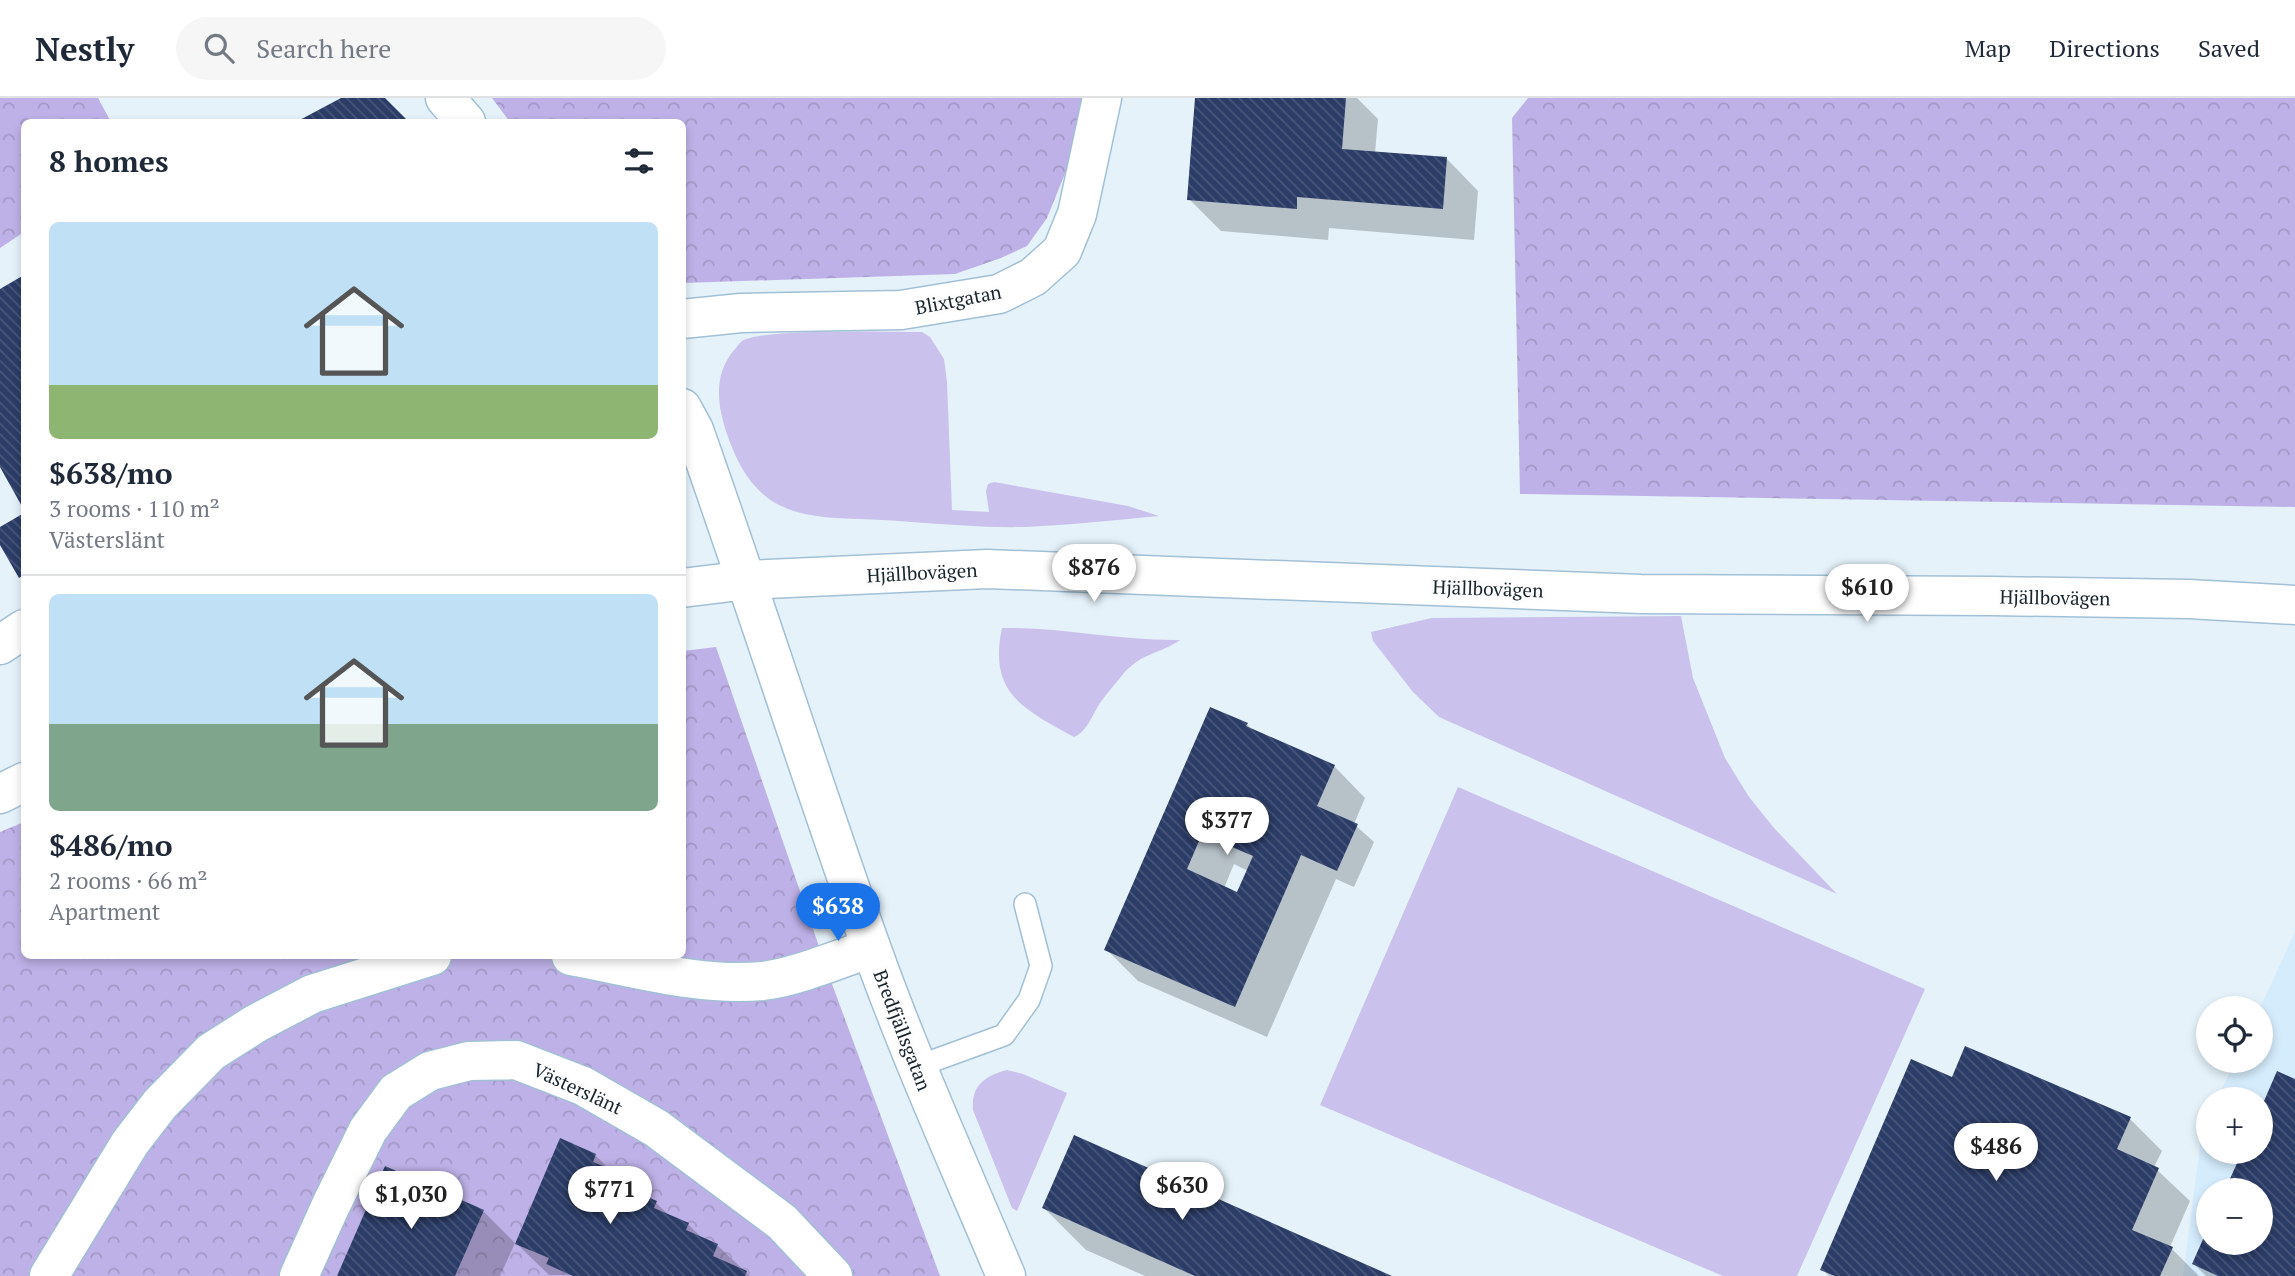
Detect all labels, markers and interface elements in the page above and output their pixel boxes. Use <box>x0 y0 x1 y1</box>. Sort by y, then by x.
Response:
search box <box>176 17 666 80</box>
text: Nestly <box>35 27 134 70</box>
icon: search <box>200 29 238 67</box>
text: Search here <box>256 31 391 65</box>
text: Map <box>1965 32 2011 64</box>
text: Directions <box>2049 32 2160 64</box>
text: Saved <box>2198 32 2260 64</box>
text: 8 homes <box>49 141 168 181</box>
icon: filters <box>620 142 658 180</box>
icon: home <box>291 268 417 394</box>
street label: Blixtgatan <box>913 278 1003 320</box>
text: $638/mo <box>49 453 173 493</box>
text: 3 rooms · 110 m² <box>49 493 220 524</box>
text: Västerslänt <box>49 524 165 555</box>
pin: $876 <box>1053 545 1135 604</box>
text: $876 <box>1068 551 1120 582</box>
street label: Hjällbovägen <box>866 557 978 587</box>
pin: $610 <box>1826 564 1908 624</box>
text: $610 <box>1841 571 1893 602</box>
street label: Hjällbovägen <box>1432 574 1544 602</box>
street label: Hjällbovägen <box>1999 584 2111 610</box>
icon: home <box>291 640 417 766</box>
pin: $377 <box>1186 798 1268 857</box>
text: $377 <box>1201 804 1253 835</box>
text: $486/mo <box>49 825 173 865</box>
text: 2 rooms · 66 m² <box>49 865 208 896</box>
pin: $638 <box>797 884 879 943</box>
text: $638 <box>812 890 864 921</box>
text: Apartment <box>49 896 160 927</box>
street label: Bredfjällsgatan <box>868 966 938 1094</box>
map controls <box>2196 996 2273 1255</box>
button: locate <box>2196 996 2273 1073</box>
street label: Västerslänt <box>529 1056 627 1120</box>
button: + <box>2196 1087 2273 1164</box>
pin: $486 <box>1955 1124 2037 1183</box>
text: $486 <box>1970 1130 2022 1161</box>
pin: $630 <box>1141 1162 1223 1222</box>
pin: $771 <box>569 1166 651 1226</box>
text: $630 <box>1156 1169 1208 1200</box>
pin: $1,030 <box>354 1172 468 1231</box>
text: $771 <box>584 1173 636 1204</box>
text: $1,030 <box>375 1178 447 1209</box>
button: − <box>2196 1178 2273 1255</box>

